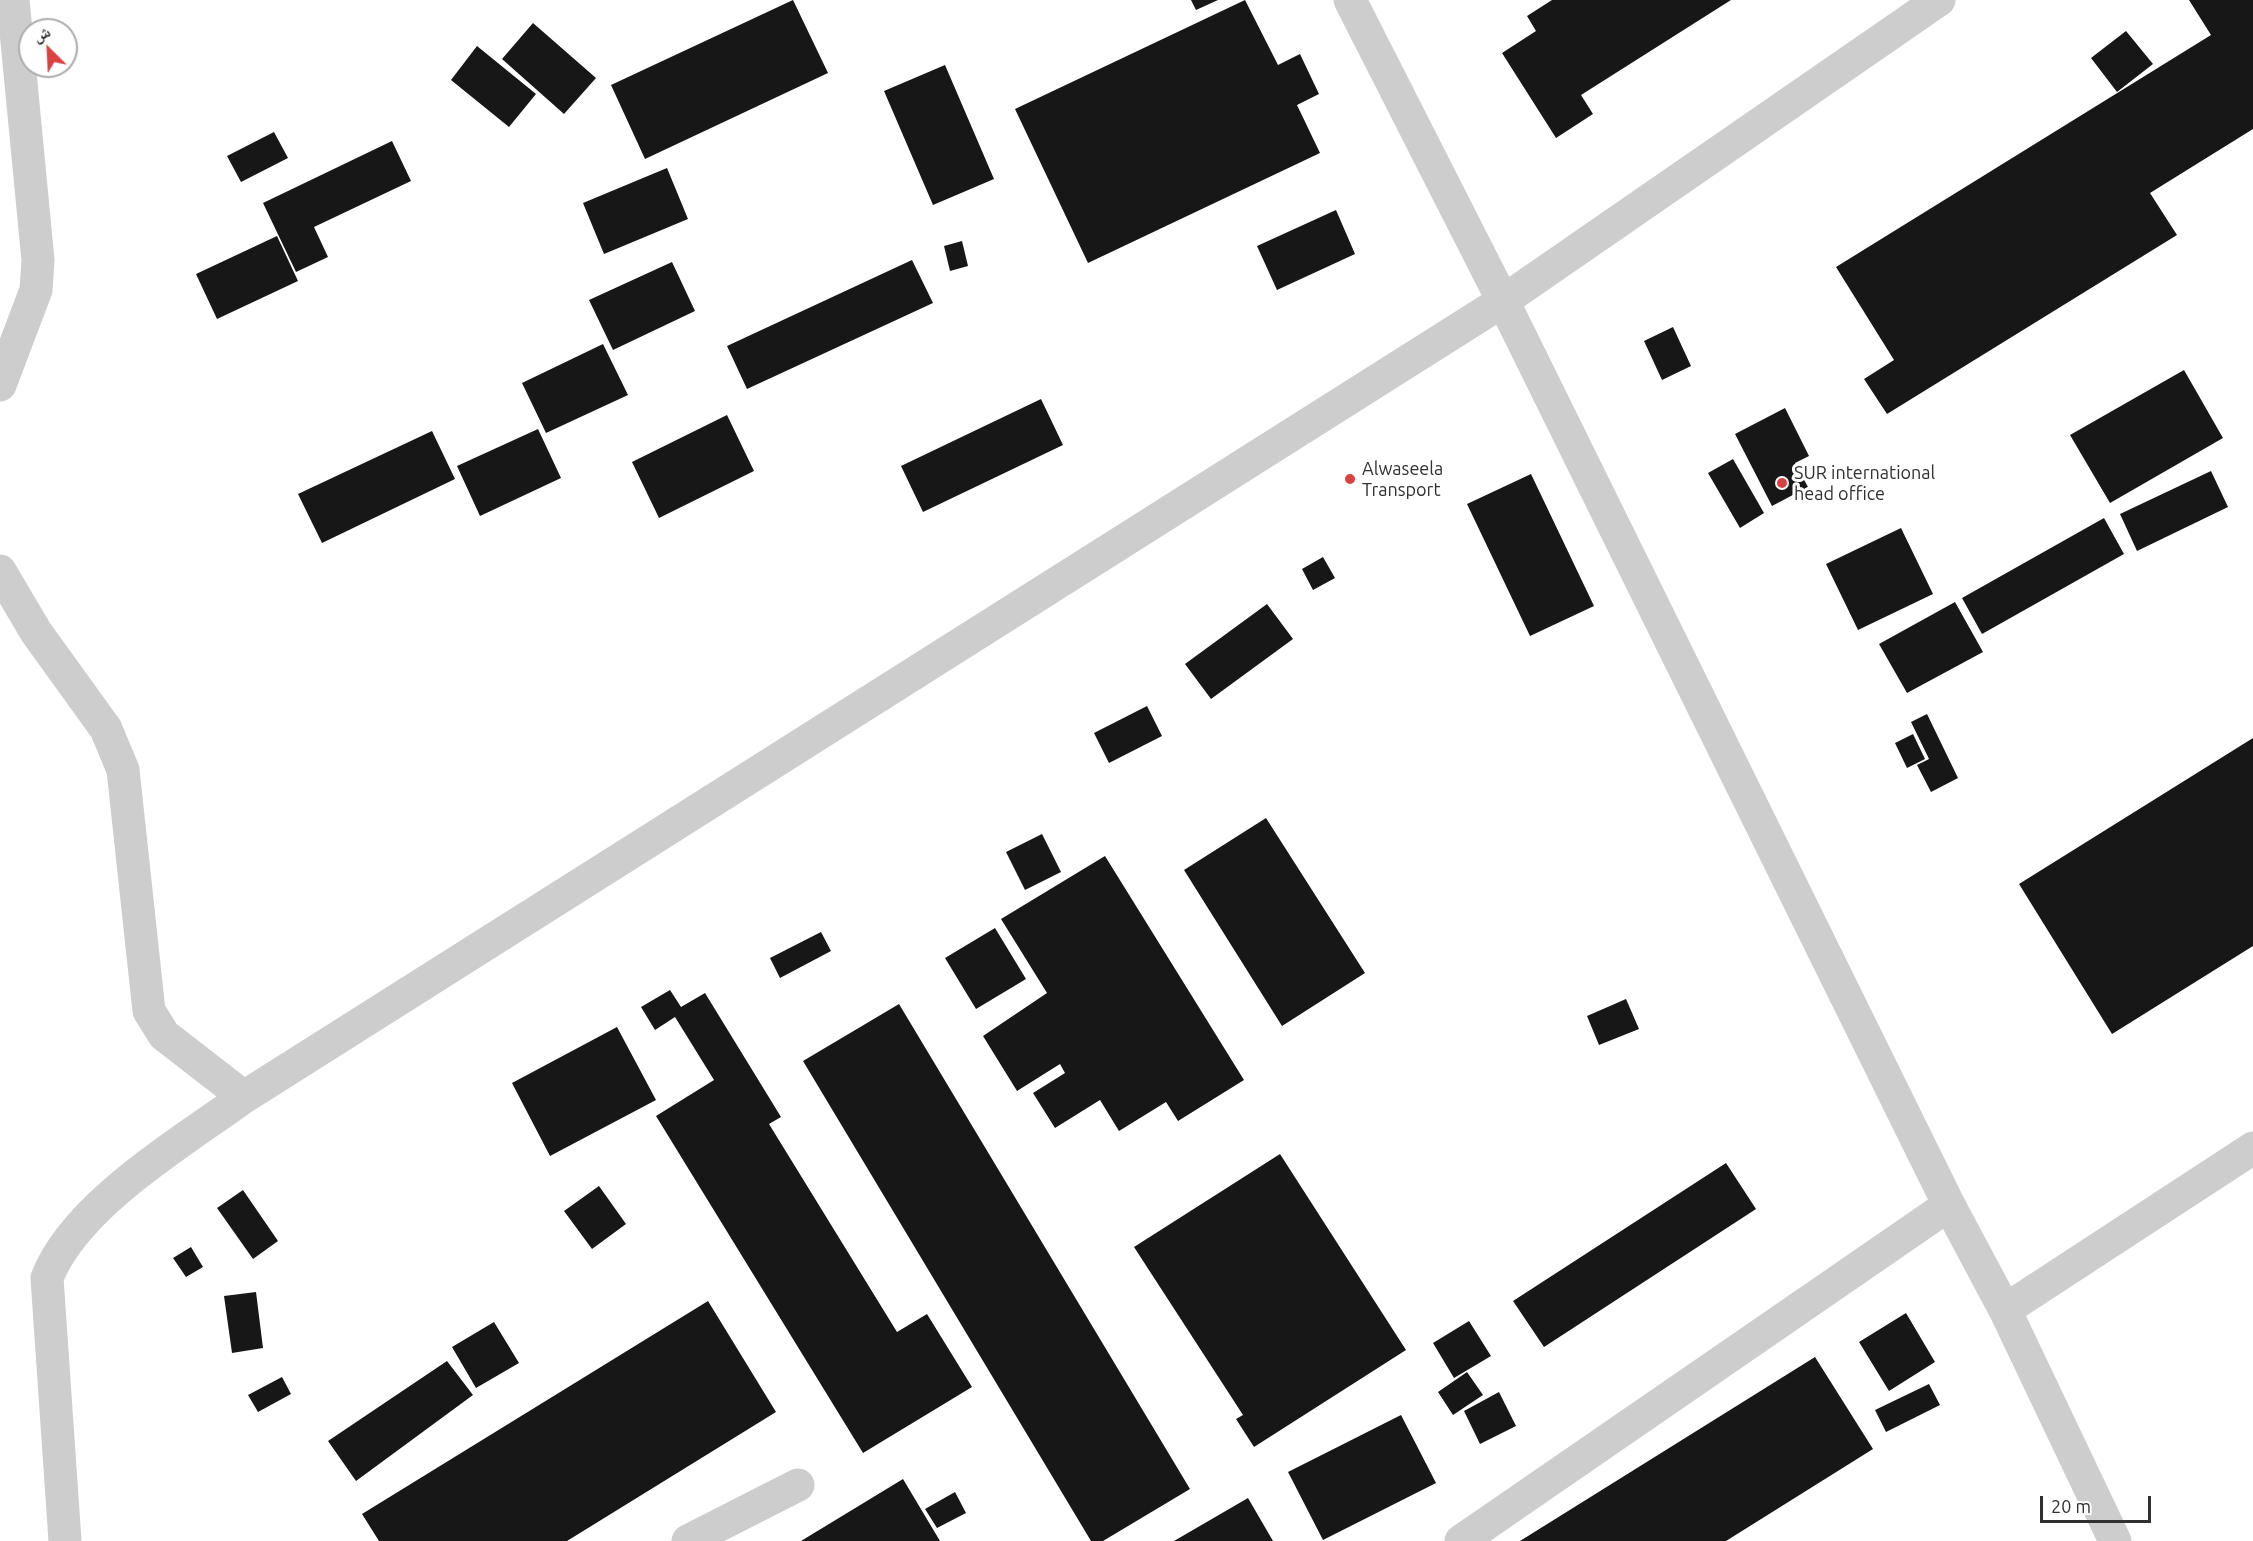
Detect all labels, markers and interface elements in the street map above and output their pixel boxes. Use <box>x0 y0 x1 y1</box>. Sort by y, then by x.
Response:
north arrow <box>18 18 78 78</box>
text: ش <box>30 22 53 45</box>
place label: Alwaseela Transport <box>1362 458 1443 500</box>
place label: SUR international head office <box>1794 462 1935 504</box>
marker: Alwaseela Transport <box>1343 472 1357 486</box>
marker: SUR international head office <box>1775 476 1789 490</box>
scale bar <box>2043 1484 2154 1522</box>
text: 20 m <box>2051 1496 2091 1516</box>

